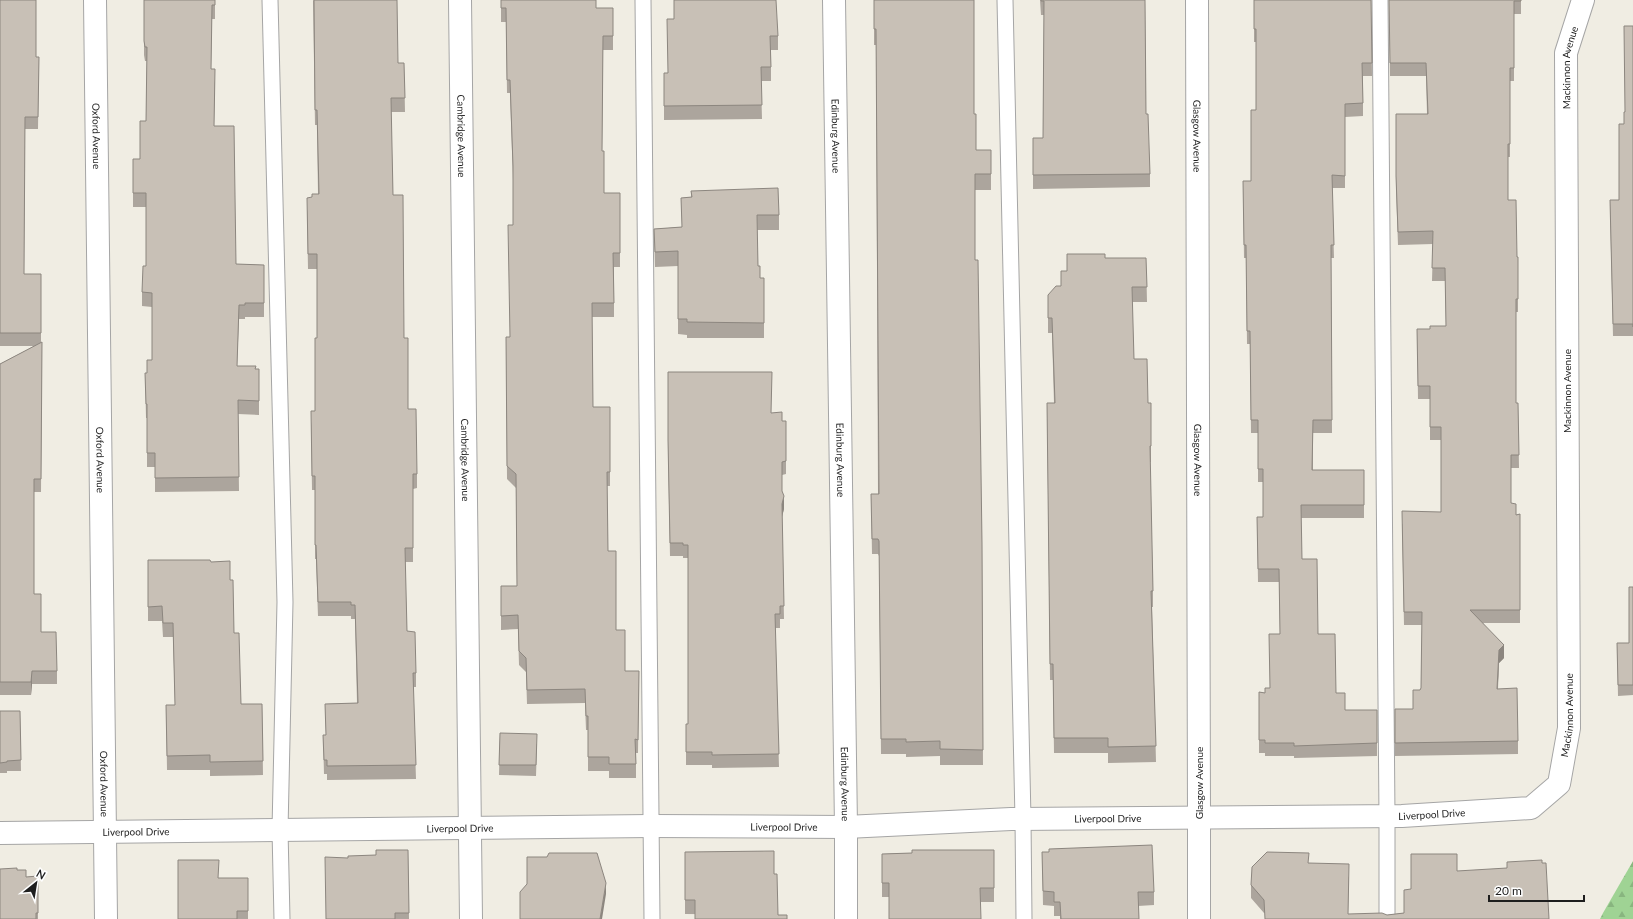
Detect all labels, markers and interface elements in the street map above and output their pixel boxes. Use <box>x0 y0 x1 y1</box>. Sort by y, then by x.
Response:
street label: Mackinnon Avenue <box>1560 25 1580 109</box>
street label: Cambridge Avenue <box>455 94 468 178</box>
street label: Edinburg Avenue <box>829 99 843 173</box>
street label: Glasgow Avenue <box>1191 100 1203 172</box>
street label: Oxford Avenue <box>90 103 103 169</box>
street label: Mackinnon Avenue <box>1561 349 1573 433</box>
street label: Cambridge Avenue <box>459 418 472 502</box>
street label: Edinburg Avenue <box>834 423 847 497</box>
street label: Glasgow Avenue <box>1192 424 1204 496</box>
street label: Oxford Avenue <box>94 427 107 493</box>
street label: Mackinnon Avenue <box>1558 673 1575 758</box>
street label: Edinburg Avenue <box>839 747 852 821</box>
street label: Glasgow Avenue <box>1193 747 1205 819</box>
street label: Oxford Avenue <box>98 751 111 817</box>
street label: Liverpool Drive <box>1398 806 1466 822</box>
street label: Liverpool Drive <box>1074 812 1141 825</box>
street label: Liverpool Drive <box>750 821 818 833</box>
street label: Liverpool Drive <box>426 822 494 834</box>
street label: Liverpool Drive <box>102 825 170 838</box>
north arrow <box>16 863 56 903</box>
text: N <box>34 866 48 882</box>
scale bar <box>1489 877 1584 903</box>
text: 20 m <box>1495 883 1522 898</box>

